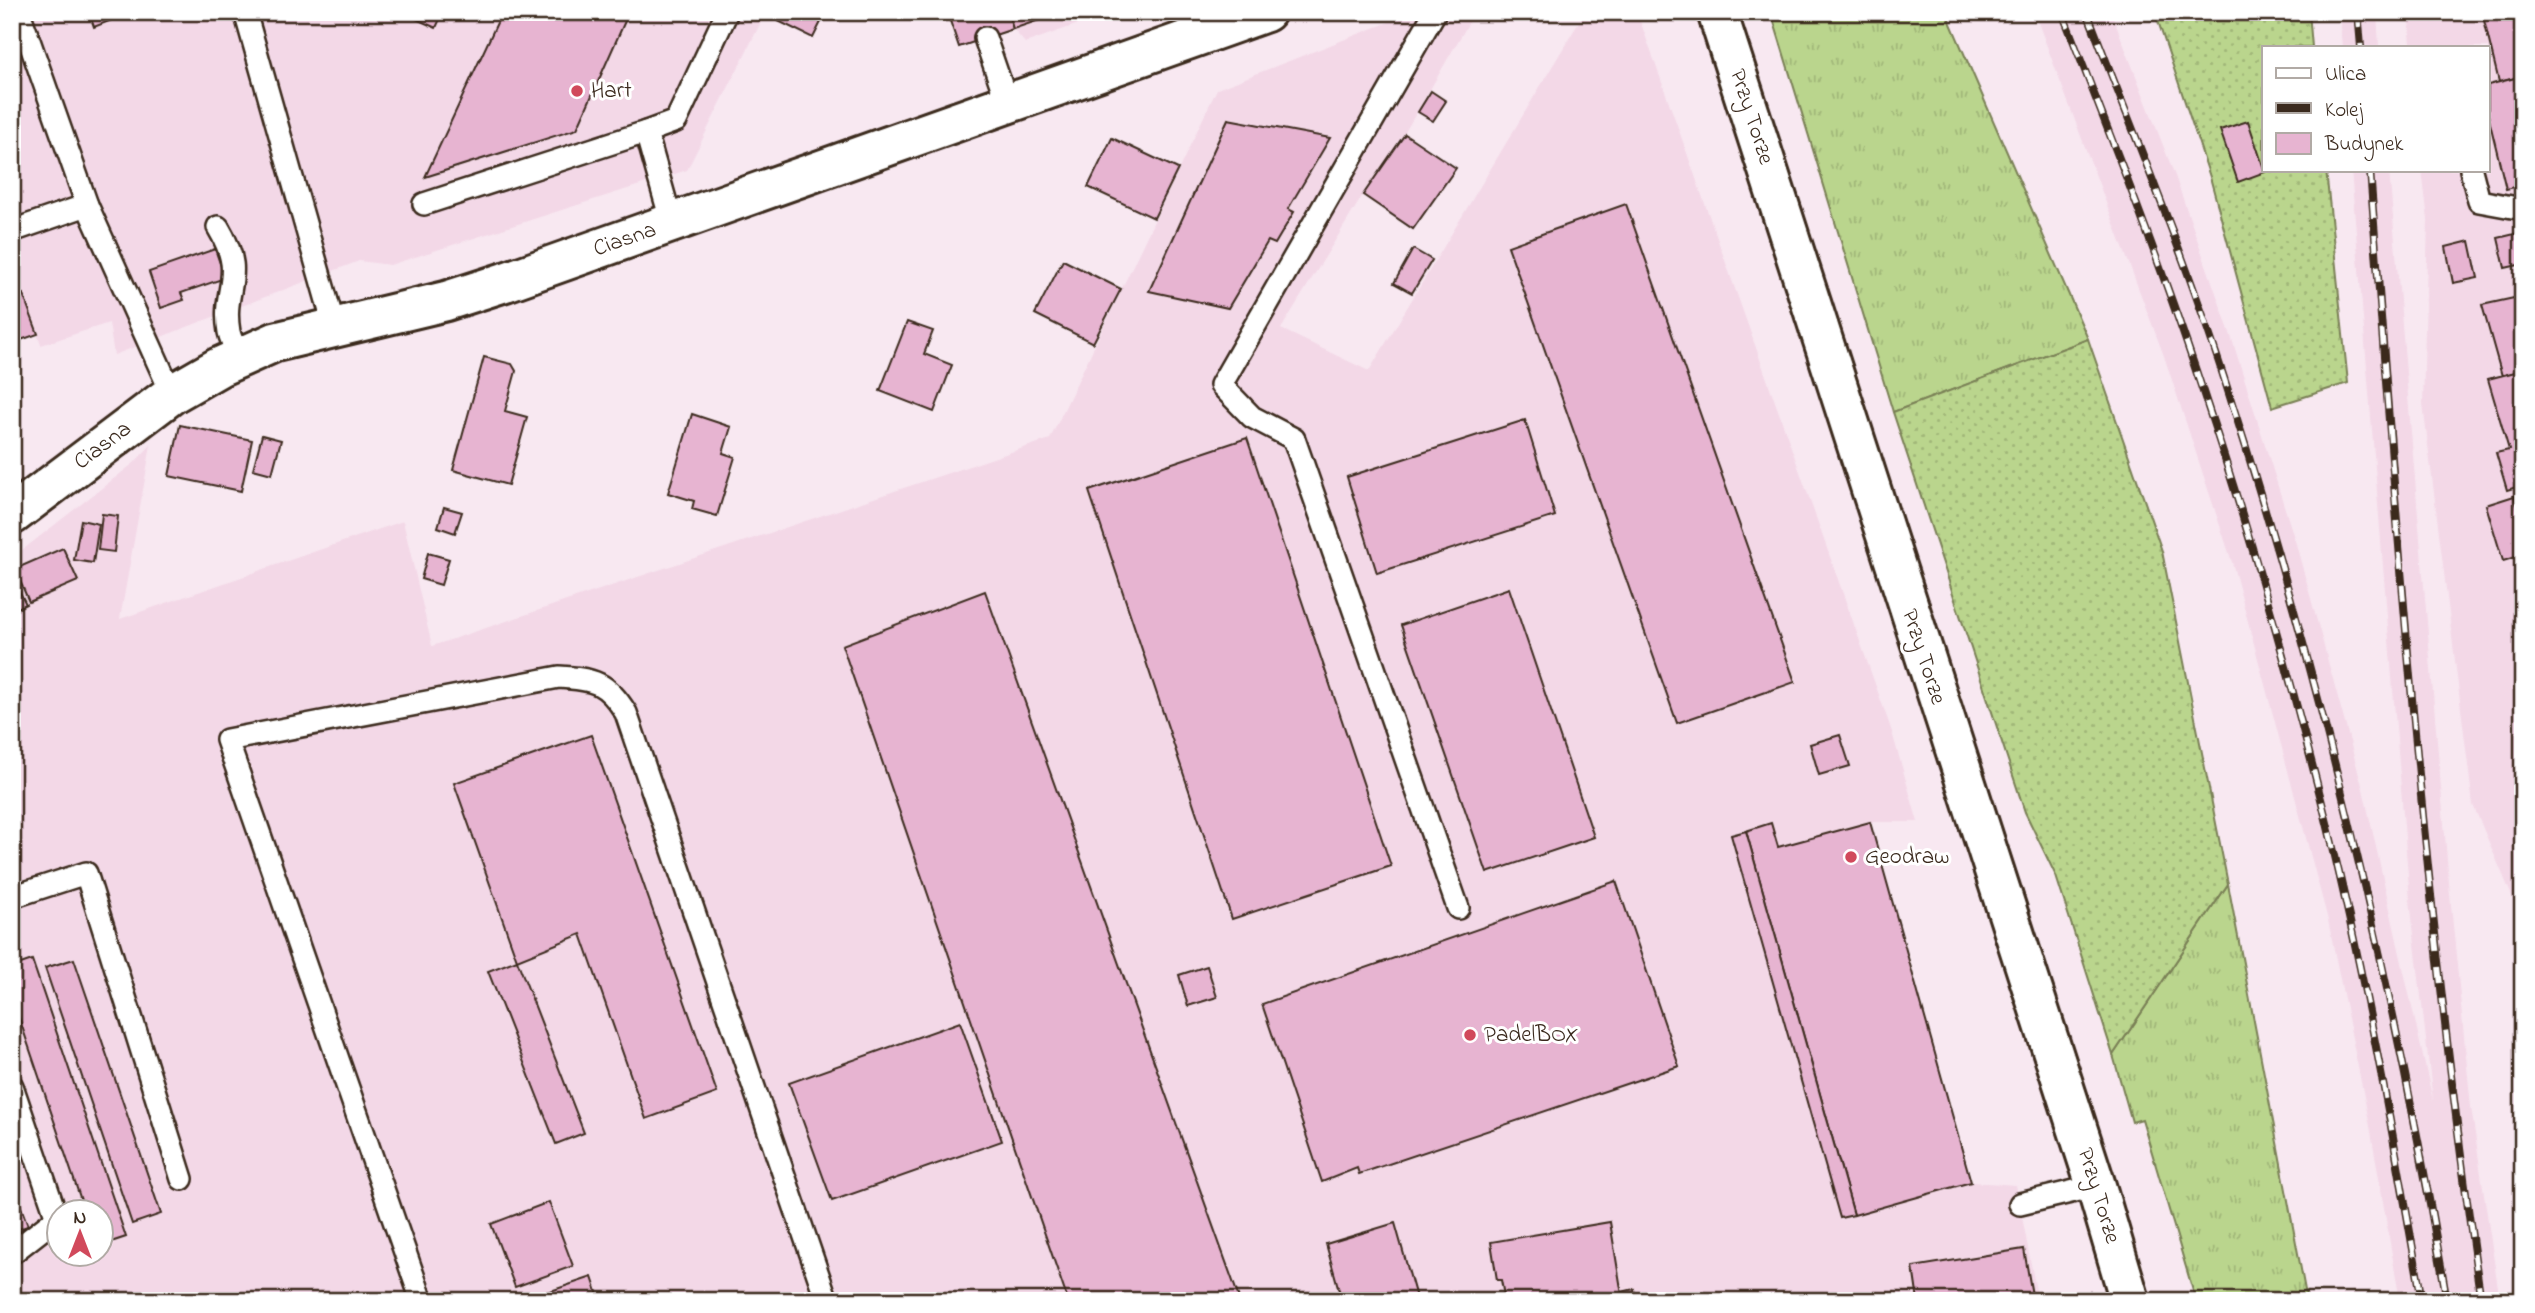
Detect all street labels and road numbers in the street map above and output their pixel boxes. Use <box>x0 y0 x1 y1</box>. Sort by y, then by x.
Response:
street label: Przy Torze <box>1718 65 1782 170</box>
street label: Ciasna <box>589 214 661 266</box>
street label: Ciasna <box>67 413 139 479</box>
street label: Przy Torze <box>1890 605 1954 710</box>
street label: Przy Torze <box>2066 1144 2128 1249</box>

